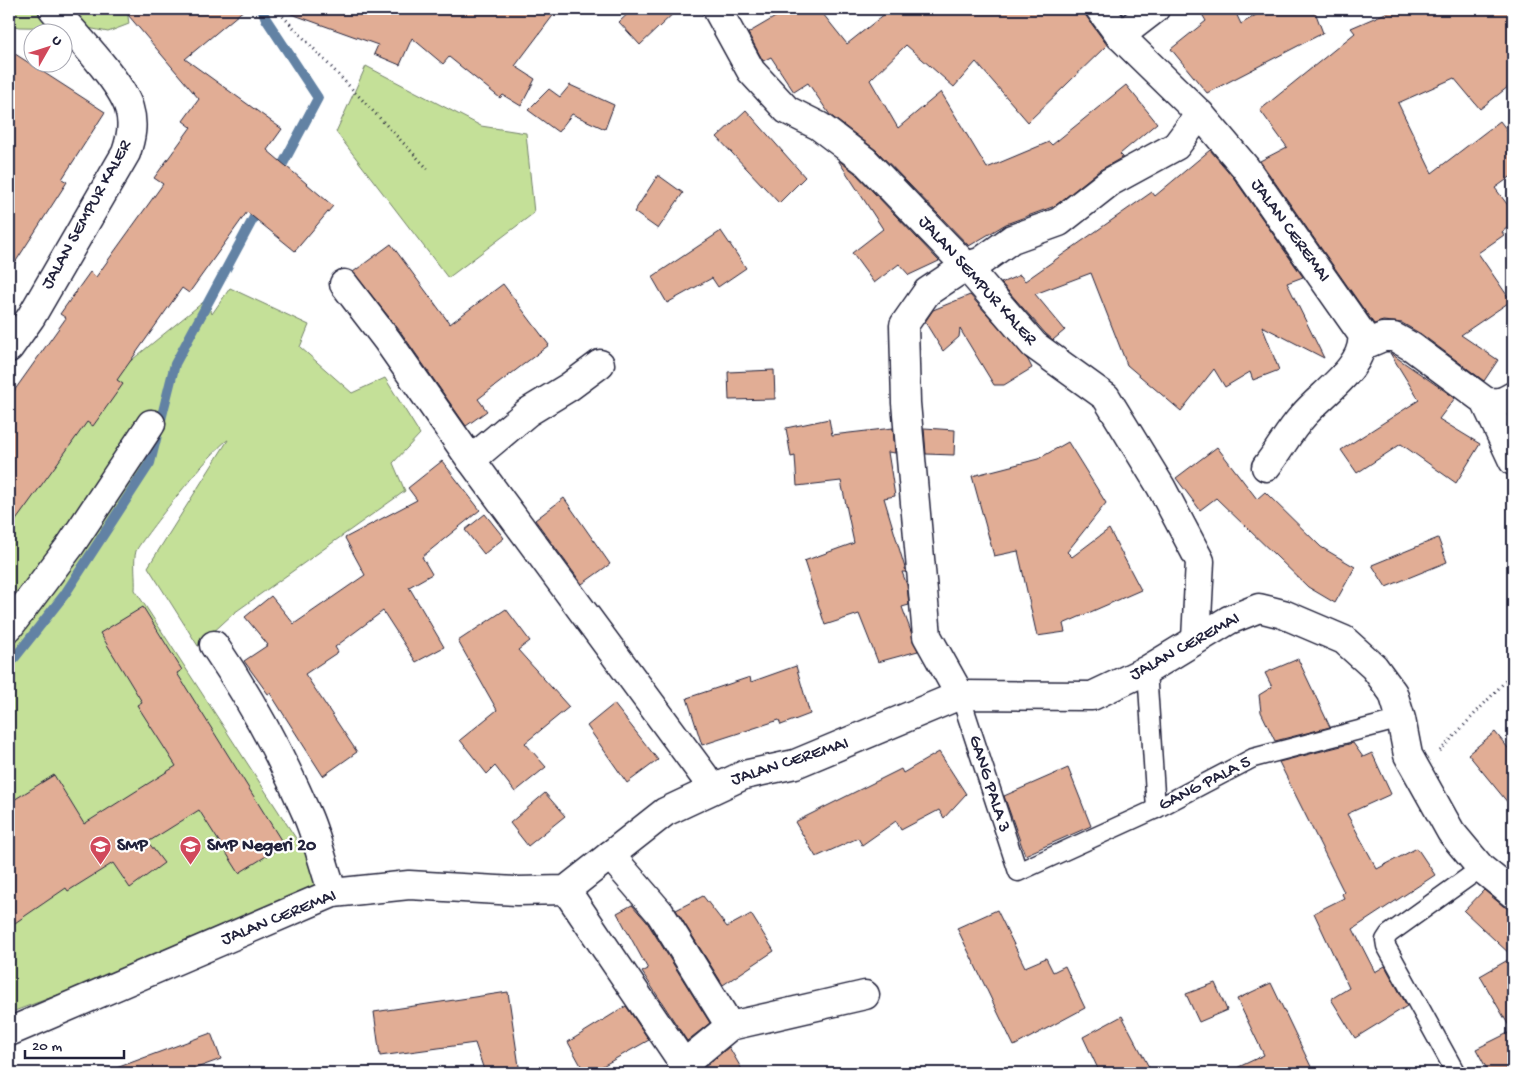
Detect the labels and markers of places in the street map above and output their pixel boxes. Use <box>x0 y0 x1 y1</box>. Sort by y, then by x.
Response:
school or university icon: SMP <box>89 834 113 865</box>
school or university icon: SMP Negeri 20 <box>179 834 203 865</box>
place label: SMP <box>117 836 149 857</box>
place label: SMP Negeri 20 <box>207 836 317 857</box>

